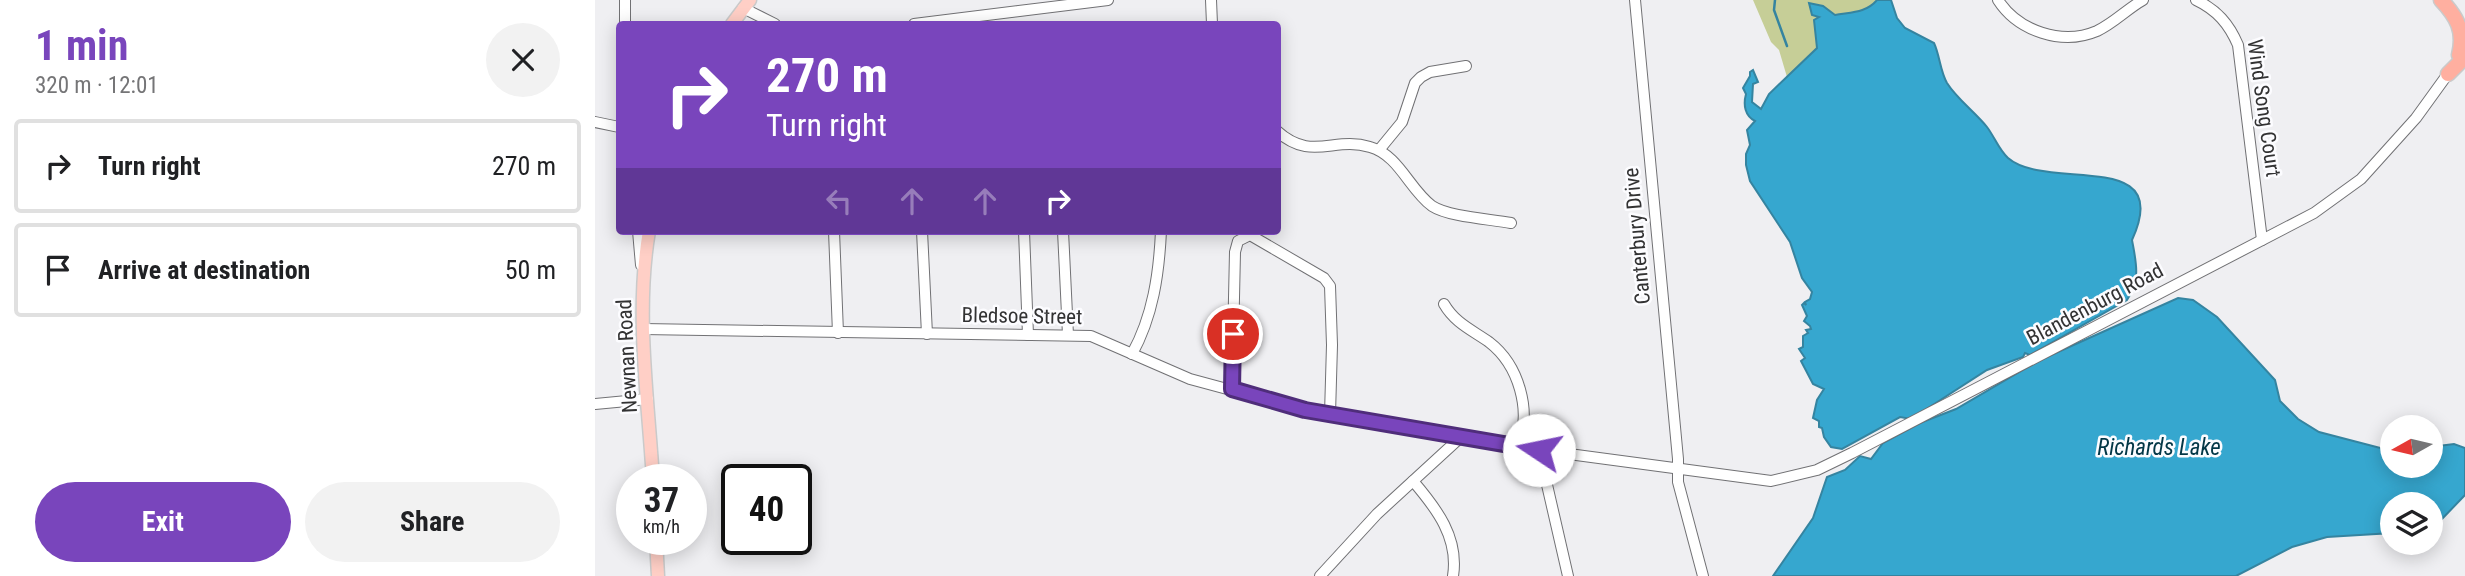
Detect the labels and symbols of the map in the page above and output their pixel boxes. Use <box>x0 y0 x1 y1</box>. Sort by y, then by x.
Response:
street label: Wind Song Court <box>2242 38 2286 178</box>
street label: Canterbury Drive <box>1619 166 1655 305</box>
street label: Blandenburg Road <box>2023 258 2167 350</box>
street label: Newnan Road <box>612 299 642 413</box>
street label: Bledsoe Street <box>962 303 1082 329</box>
pin <box>1203 304 1263 364</box>
position arrow <box>1502 413 1576 487</box>
north arrow <box>2380 415 2443 478</box>
water label: Richards Lake <box>2097 434 2221 461</box>
speed limit sign: 40 <box>721 464 812 555</box>

